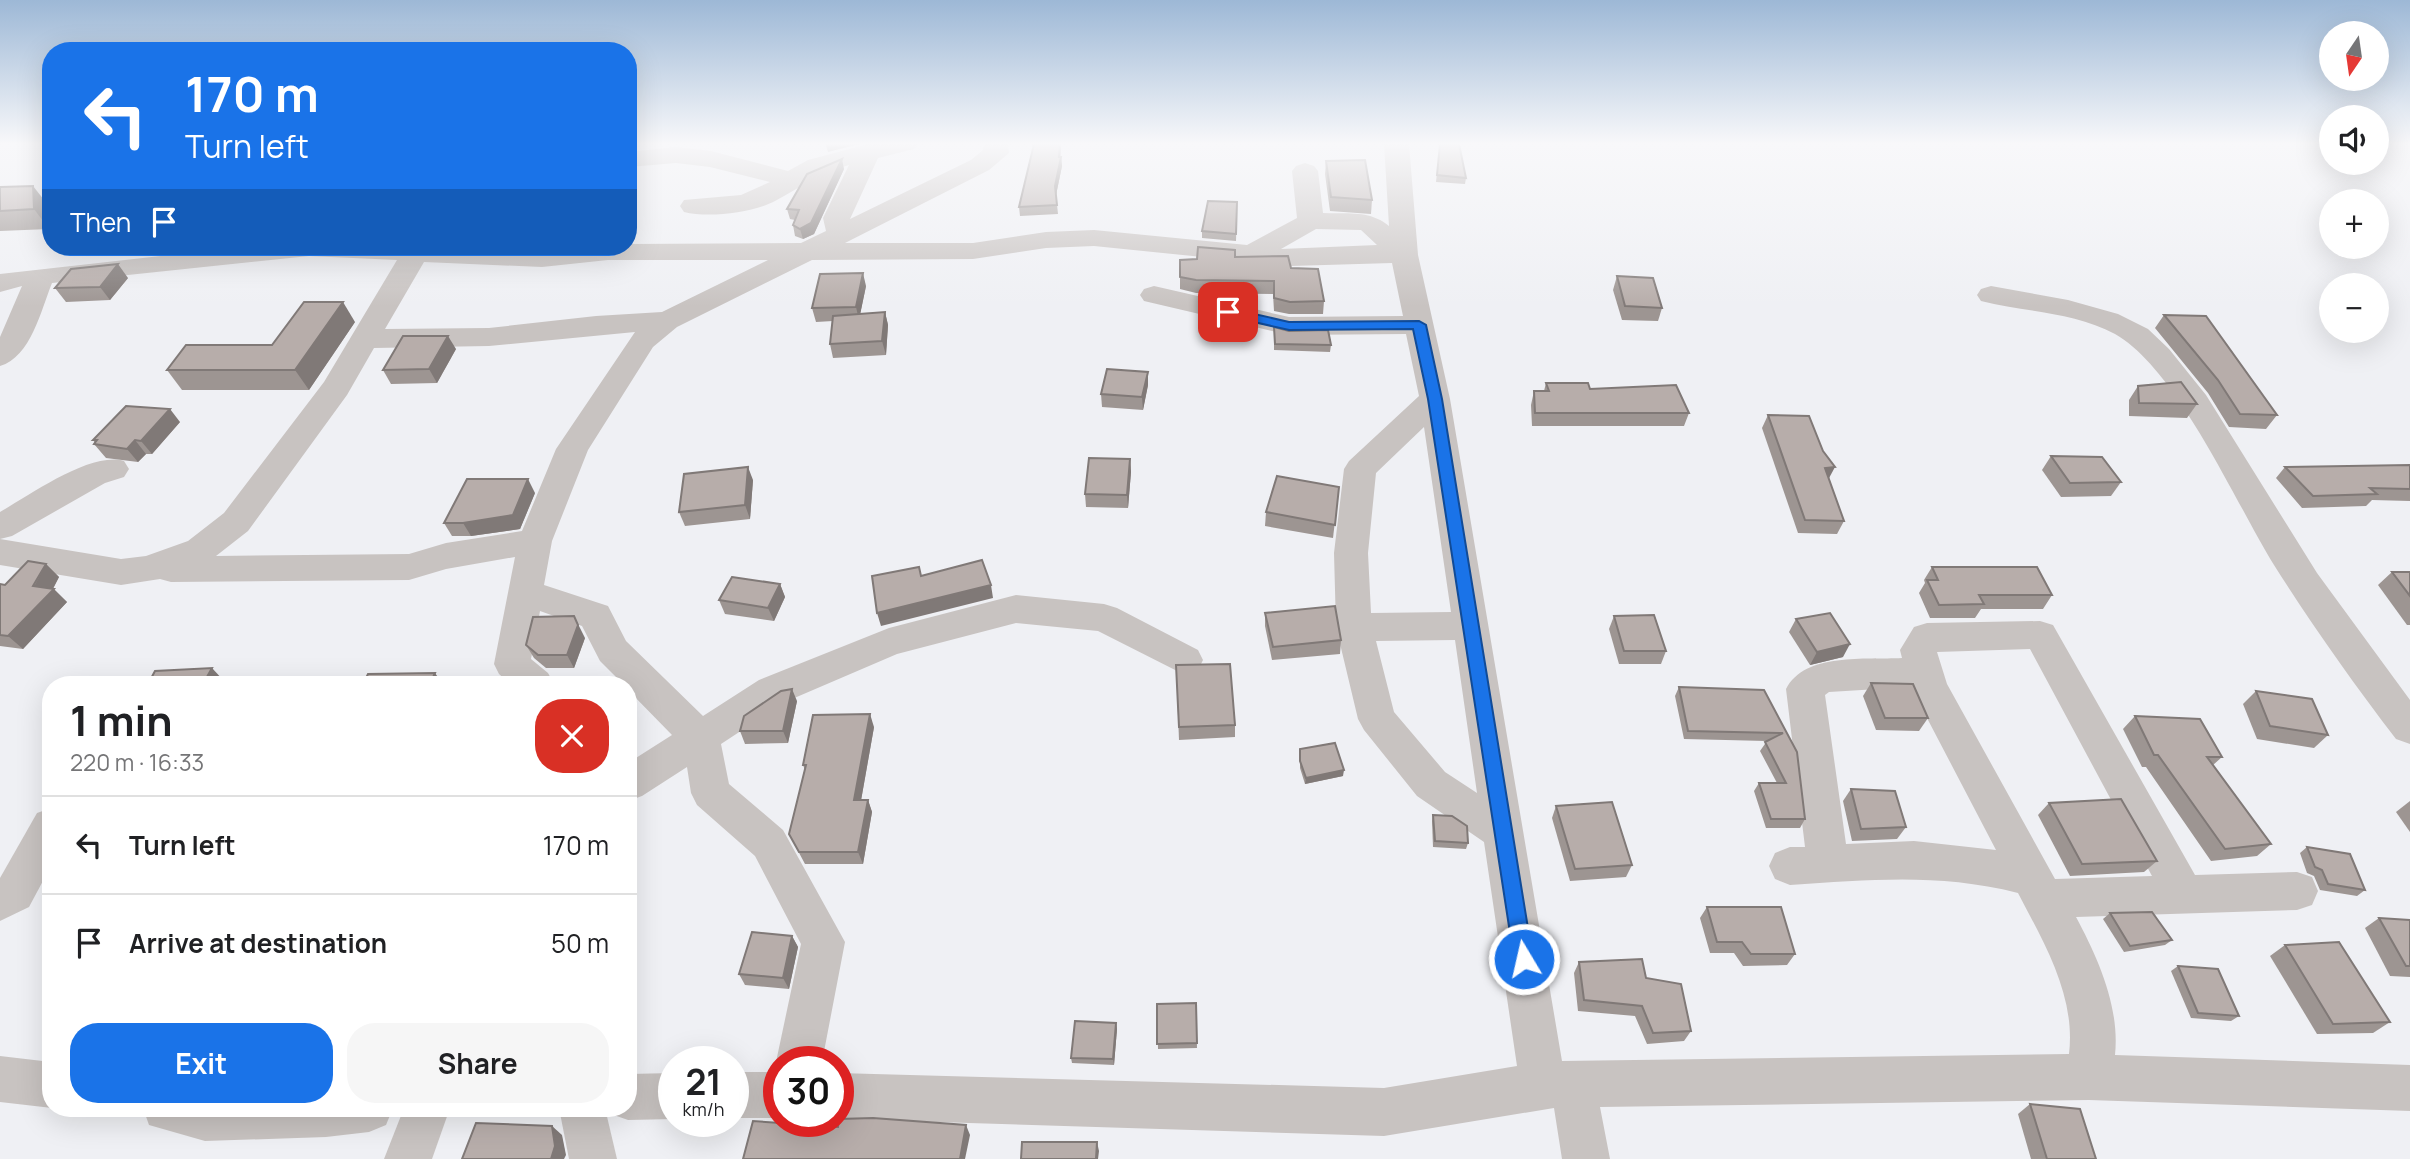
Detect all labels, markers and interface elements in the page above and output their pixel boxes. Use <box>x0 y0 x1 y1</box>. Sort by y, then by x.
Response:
north arrow <box>2319 21 2389 91</box>
map controls <box>2319 21 2389 343</box>
text: 170 m <box>185 60 319 127</box>
icon: left <box>70 70 161 161</box>
button: sound <box>2319 105 2389 175</box>
text: Turn left <box>185 124 309 168</box>
button: + <box>2319 189 2389 259</box>
icon: arrive <box>145 203 183 241</box>
text: Then <box>70 204 131 240</box>
button: − <box>2319 273 2389 343</box>
pin <box>1198 282 1258 342</box>
icon: arrive <box>1209 293 1247 331</box>
text: 1 min <box>70 691 173 749</box>
button: close <box>535 699 609 773</box>
text: 220 m · 16:33 <box>70 746 204 778</box>
icon: left <box>70 826 108 864</box>
text: Turn left <box>129 827 236 863</box>
text: 170 m <box>543 827 609 863</box>
position arrow <box>1487 922 1561 996</box>
icon: arrive <box>70 924 108 962</box>
text: Arrive at destination <box>129 925 387 961</box>
text: 50 m <box>551 925 609 961</box>
button: Exit <box>70 1023 333 1103</box>
button: Share <box>347 1023 609 1103</box>
speed limit sign: 30 <box>763 1046 854 1137</box>
text: 21 <box>685 1058 722 1106</box>
text: km/h <box>683 1097 724 1121</box>

